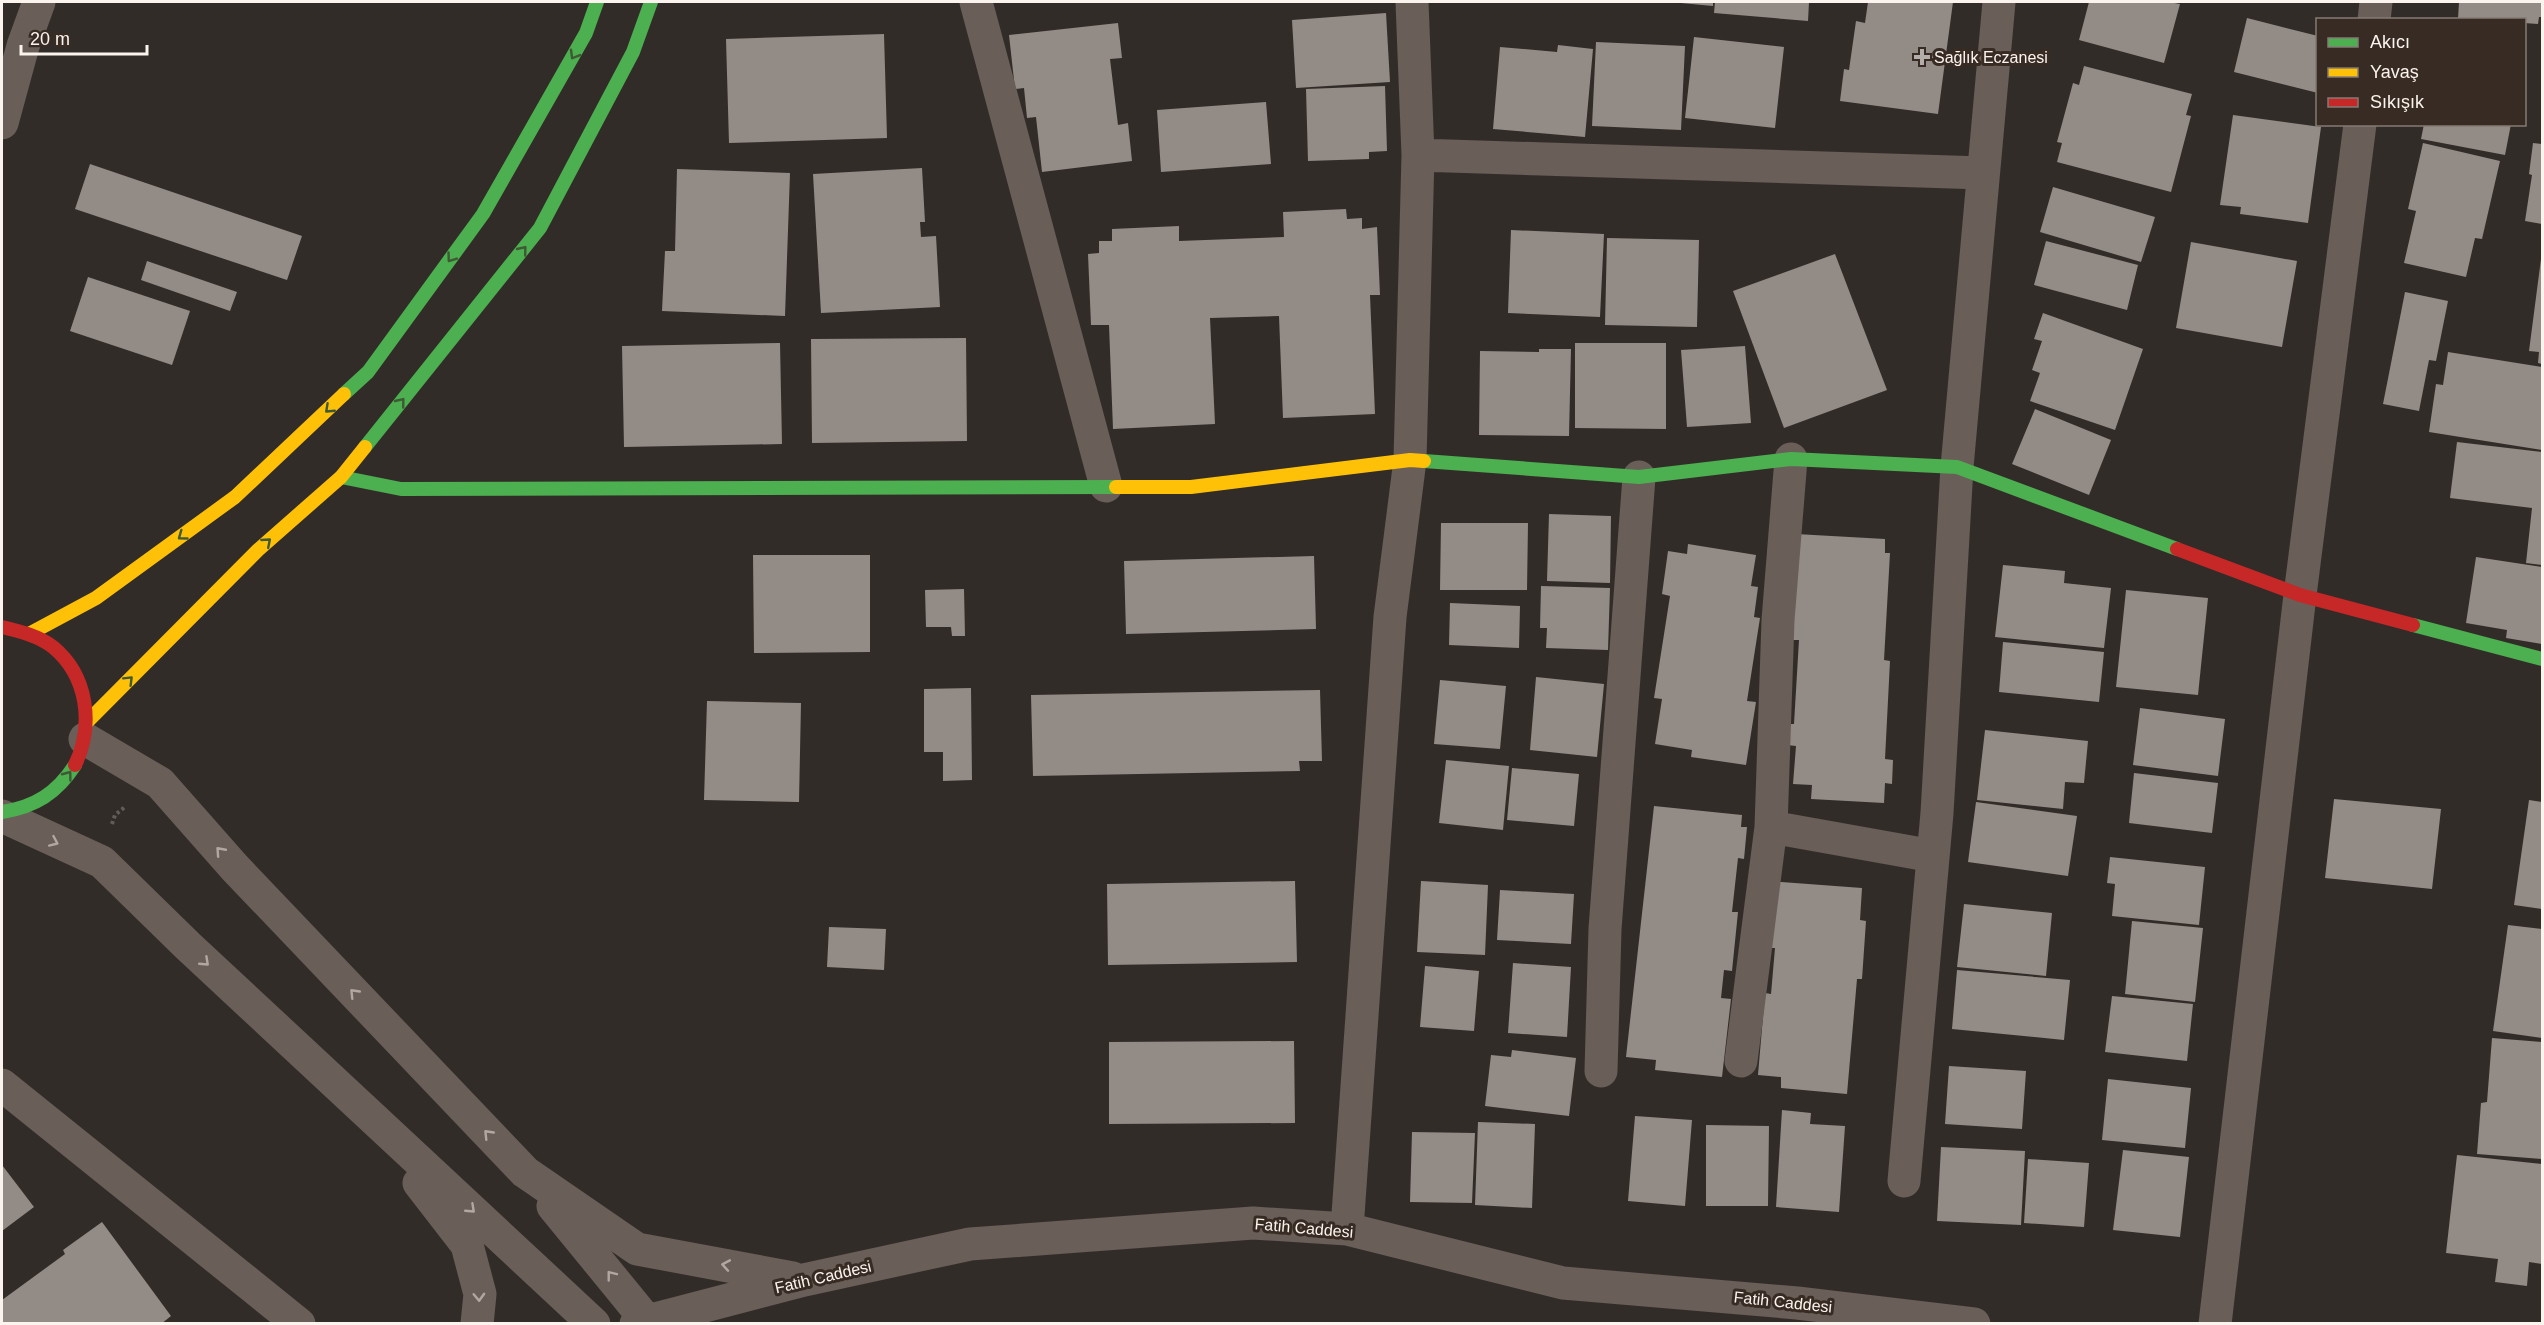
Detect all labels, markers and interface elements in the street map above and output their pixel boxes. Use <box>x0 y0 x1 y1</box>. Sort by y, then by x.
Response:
scale bar <box>21 18 147 56</box>
legend <box>2316 18 2526 126</box>
text: 20 m <box>30 29 70 49</box>
text: Akıcı <box>2370 32 2410 52</box>
one-way arrow <box>569 49 581 59</box>
place label: Sağlık Eczanesi <box>1934 49 2048 66</box>
marker: Sağlık Eczanesi <box>1915 50 1929 64</box>
text: Yavaş <box>2370 62 2419 82</box>
text: Sıkışık <box>2370 92 2425 112</box>
one-way arrow <box>516 245 527 256</box>
one-way arrow <box>447 251 458 262</box>
one-way arrow <box>394 398 405 409</box>
one-way arrow <box>325 401 336 412</box>
one-way arrow <box>178 529 189 540</box>
one-way arrow <box>260 538 271 549</box>
one-way arrow <box>122 677 133 688</box>
one-way arrow <box>61 770 72 781</box>
one-way arrow <box>48 834 59 846</box>
one-way arrow <box>216 847 227 858</box>
one-way arrow <box>197 954 208 965</box>
one-way arrow <box>350 989 361 999</box>
one-way arrow <box>485 1131 496 1142</box>
one-way arrow <box>464 1202 474 1213</box>
street label: Fatih Caddesi <box>1254 1215 1354 1241</box>
street label: Fatih Caddesi <box>773 1258 873 1296</box>
one-way arrow <box>721 1260 730 1272</box>
one-way arrow <box>607 1271 618 1282</box>
street label: Fatih Caddesi <box>1733 1288 1833 1316</box>
one-way arrow <box>472 1292 485 1301</box>

